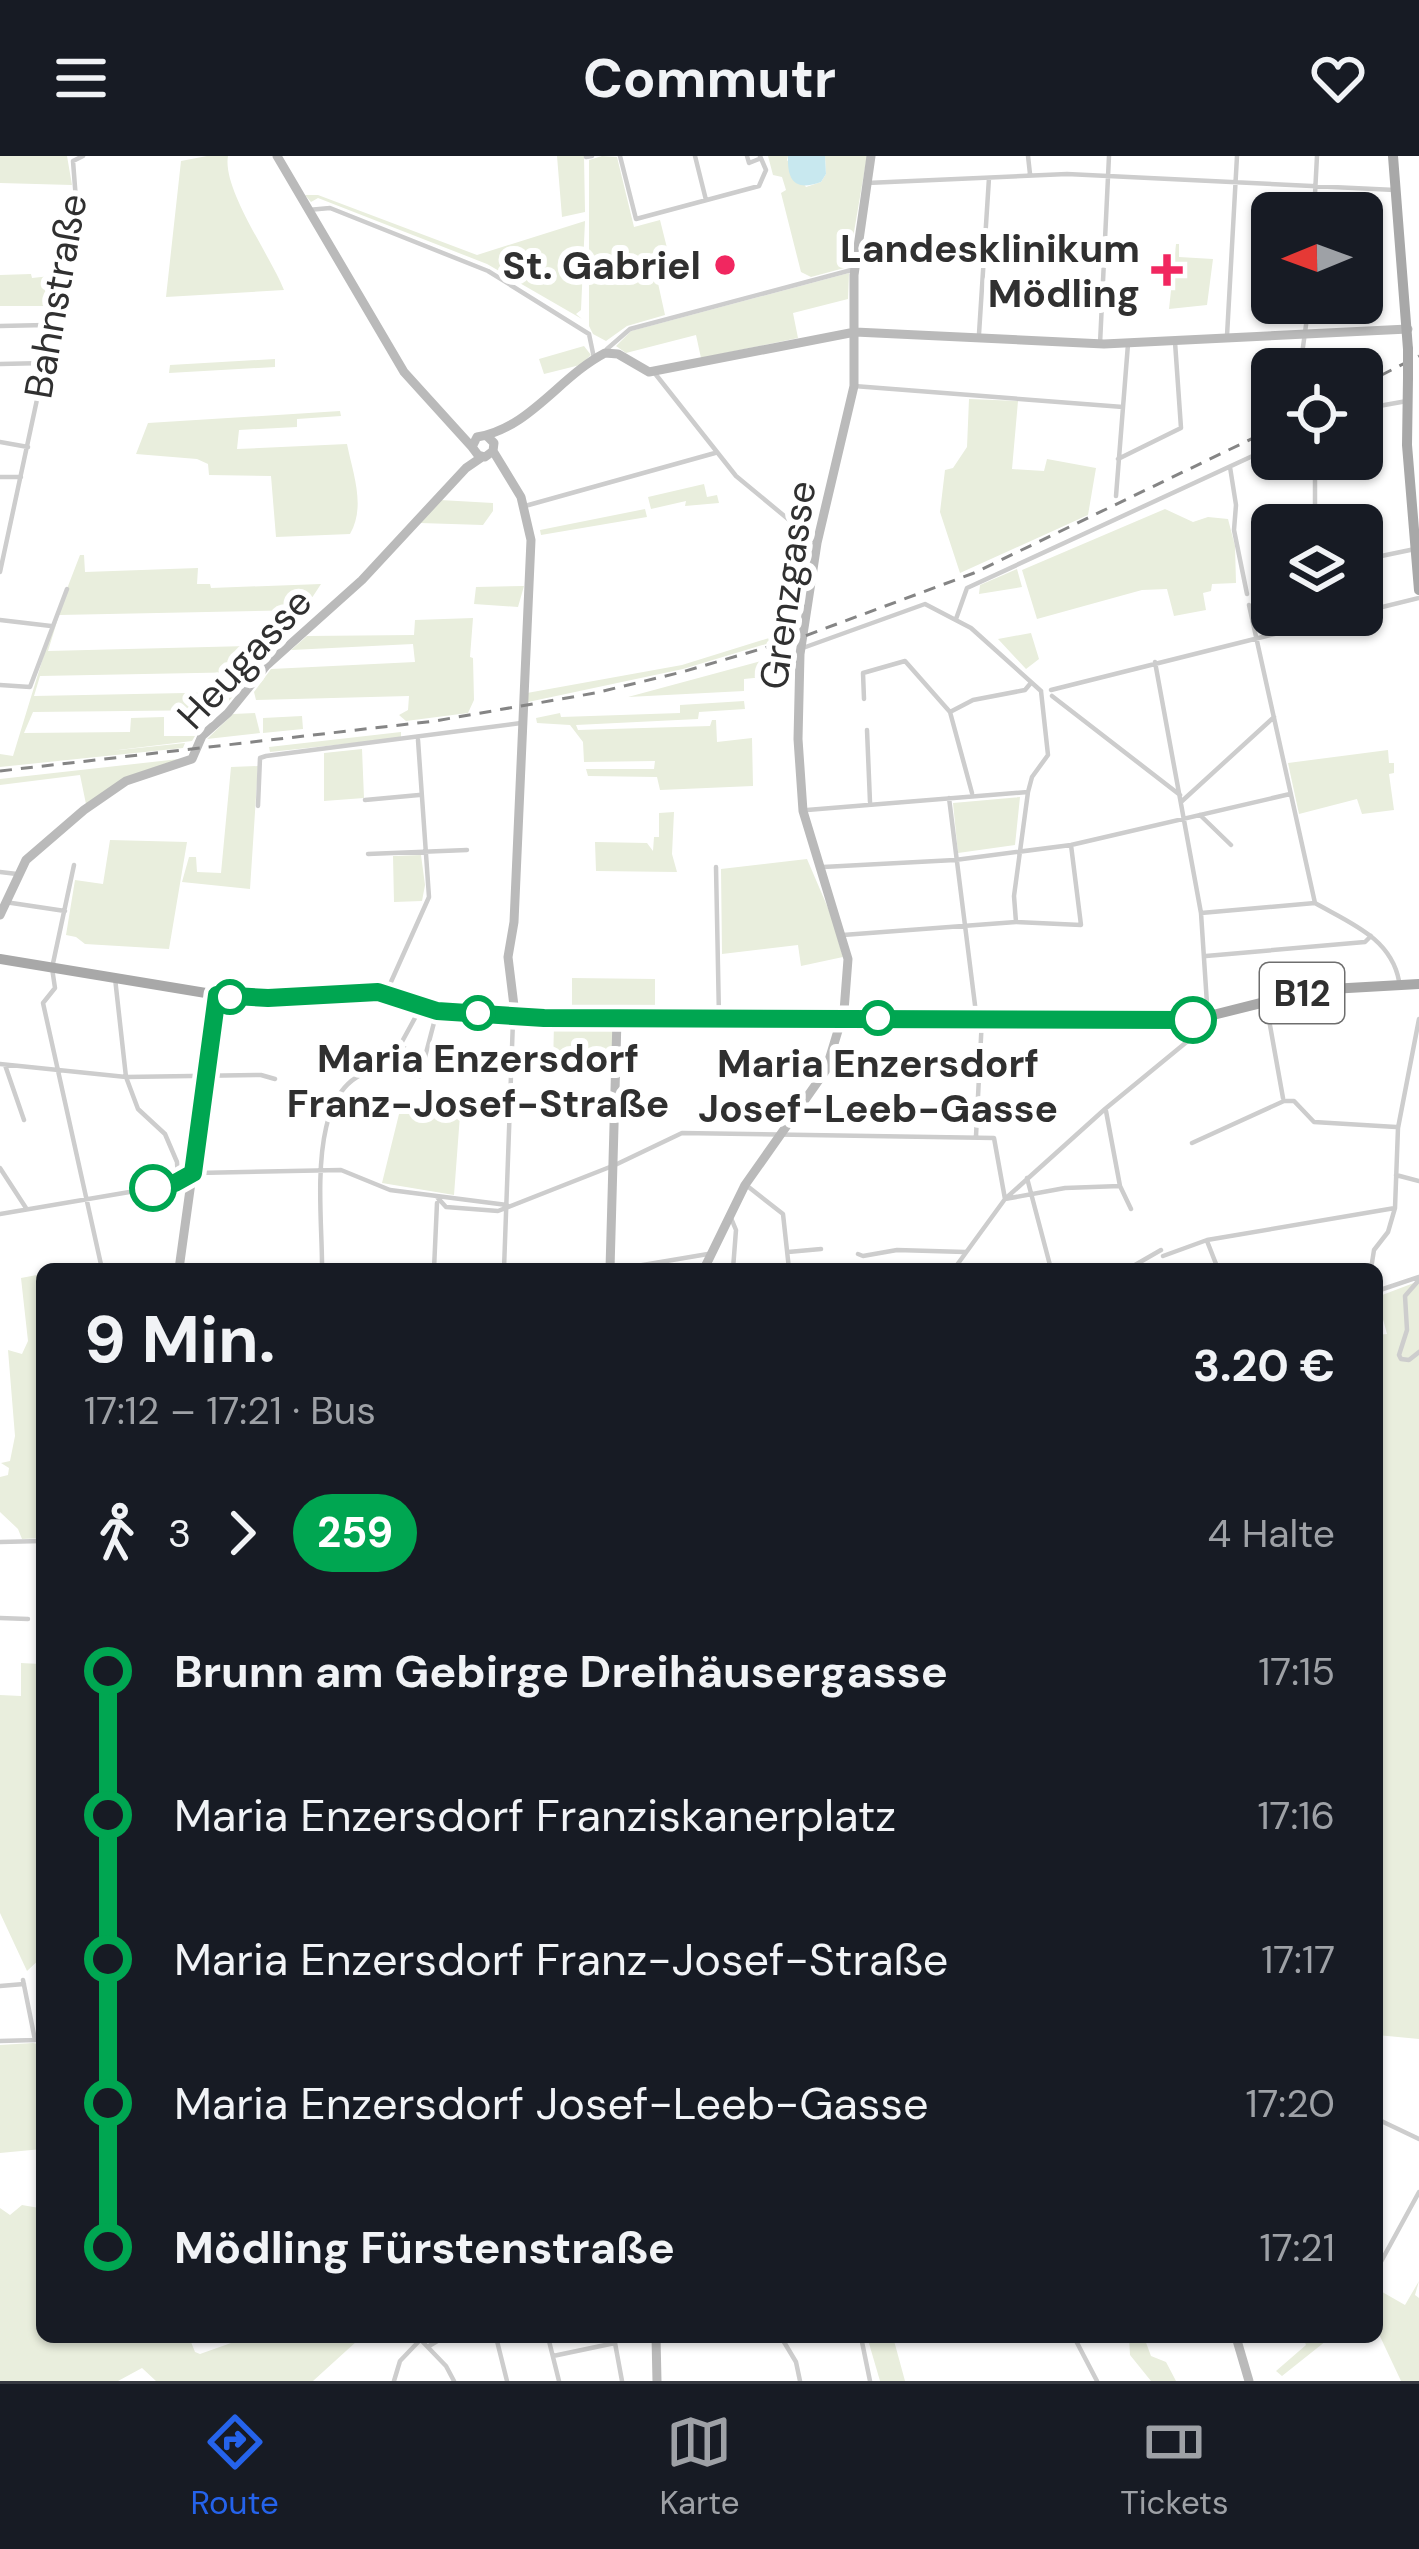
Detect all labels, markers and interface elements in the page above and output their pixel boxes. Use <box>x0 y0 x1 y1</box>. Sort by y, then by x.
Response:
text: Commutr <box>583 43 836 114</box>
icon: menu <box>48 45 114 111</box>
icon: heart <box>1305 45 1371 111</box>
street label: Bahnstraße <box>12 190 99 402</box>
north arrow <box>1251 192 1383 324</box>
map controls <box>1251 192 1383 636</box>
place label: Landesklinikum Mödling <box>840 223 1140 319</box>
place label: St. Gabriel <box>502 240 701 291</box>
marker: St. Gabriel <box>712 252 738 278</box>
marker: Landesklinikum Mödling <box>1151 254 1183 286</box>
button: locate <box>1251 348 1383 480</box>
street label: Grenzgasse <box>748 478 827 693</box>
button: layers <box>1251 504 1383 636</box>
street label: Heugasse <box>166 577 323 740</box>
road number: B12 <box>1260 963 1344 1023</box>
unlabelled marker <box>214 981 246 1013</box>
marker: Maria Enzersdorf Franz-Josef-Straße <box>462 997 494 1029</box>
unlabelled marker <box>1171 998 1215 1042</box>
marker: Maria Enzersdorf Josef-Leeb-Gasse <box>862 1002 894 1034</box>
place label: Maria Enzersdorf Franz-Josef-Straße <box>287 1033 669 1129</box>
place label: Maria Enzersdorf Josef-Leeb-Gasse <box>698 1038 1058 1134</box>
unlabelled marker <box>131 1166 175 1210</box>
text: 9 Min. <box>84 1297 275 1382</box>
text: 3.20 € <box>1193 1336 1335 1395</box>
text: 17:12 – 17:21 · Bus <box>84 1385 376 1436</box>
icon: walk <box>84 1500 150 1566</box>
icon: forward <box>209 1500 275 1566</box>
text: 259 <box>317 1505 393 1560</box>
text: 3 <box>168 1508 191 1559</box>
text: 4 Halte <box>1208 1508 1335 1559</box>
text: Brunn am Gebirge Dreihäusergasse <box>174 1642 948 1701</box>
text: 17:15 <box>1258 1646 1335 1697</box>
text: Maria Enzersdorf Franziskanerplatz <box>174 1786 896 1845</box>
text: 17:16 <box>1257 1790 1335 1841</box>
text: Maria Enzersdorf Franz-Josef-Straße <box>174 1930 948 1989</box>
text: 17:17 <box>1261 1934 1335 1985</box>
text: Maria Enzersdorf Josef-Leeb-Gasse <box>174 2074 928 2133</box>
text: 17:20 <box>1245 2078 1335 2129</box>
text: Mödling Fürstenstraße <box>174 2218 675 2277</box>
text: 17:21 <box>1259 2222 1335 2273</box>
tab: Route <box>190 2409 279 2524</box>
tab: Karte <box>659 2409 739 2524</box>
tab: Tickets <box>1120 2409 1229 2524</box>

